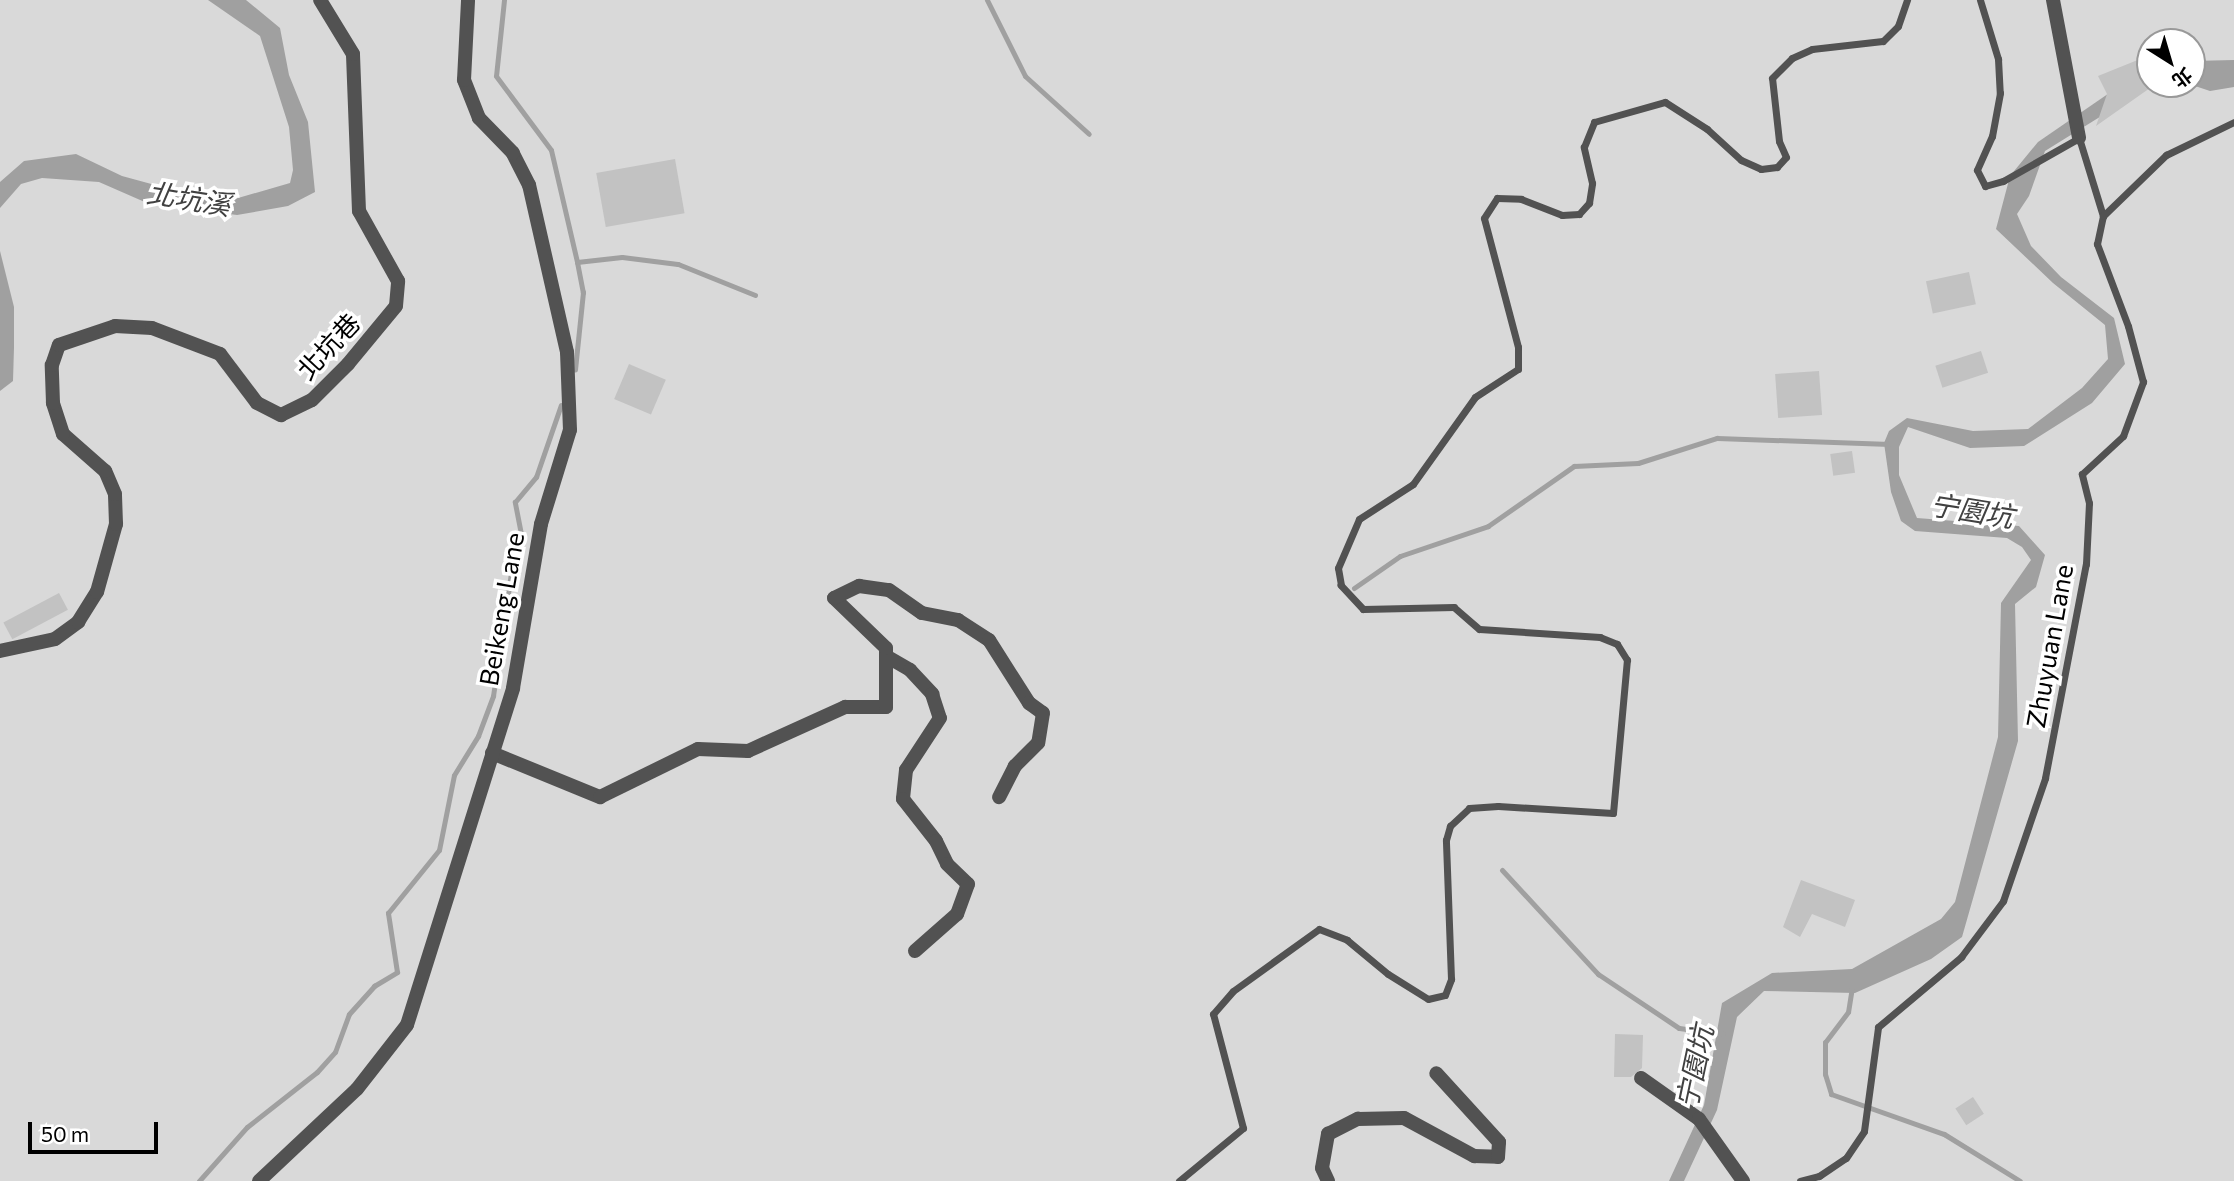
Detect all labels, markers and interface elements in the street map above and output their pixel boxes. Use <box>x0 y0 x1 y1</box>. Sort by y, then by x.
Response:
north arrow <box>2136 28 2206 98</box>
text: 北 <box>2168 64 2197 93</box>
water label: 北坑溪 <box>145 175 233 221</box>
street label: 北坑巷 <box>290 307 366 385</box>
water label: 宁園坑 <box>1928 487 2016 533</box>
street label: Beikeng Lane <box>472 530 530 688</box>
street label: Zhuyuan Lane <box>2019 562 2079 730</box>
water label: 宁園坑 <box>1669 1022 1719 1112</box>
scale bar <box>32 1108 161 1152</box>
text: 50 m <box>41 1121 89 1146</box>

